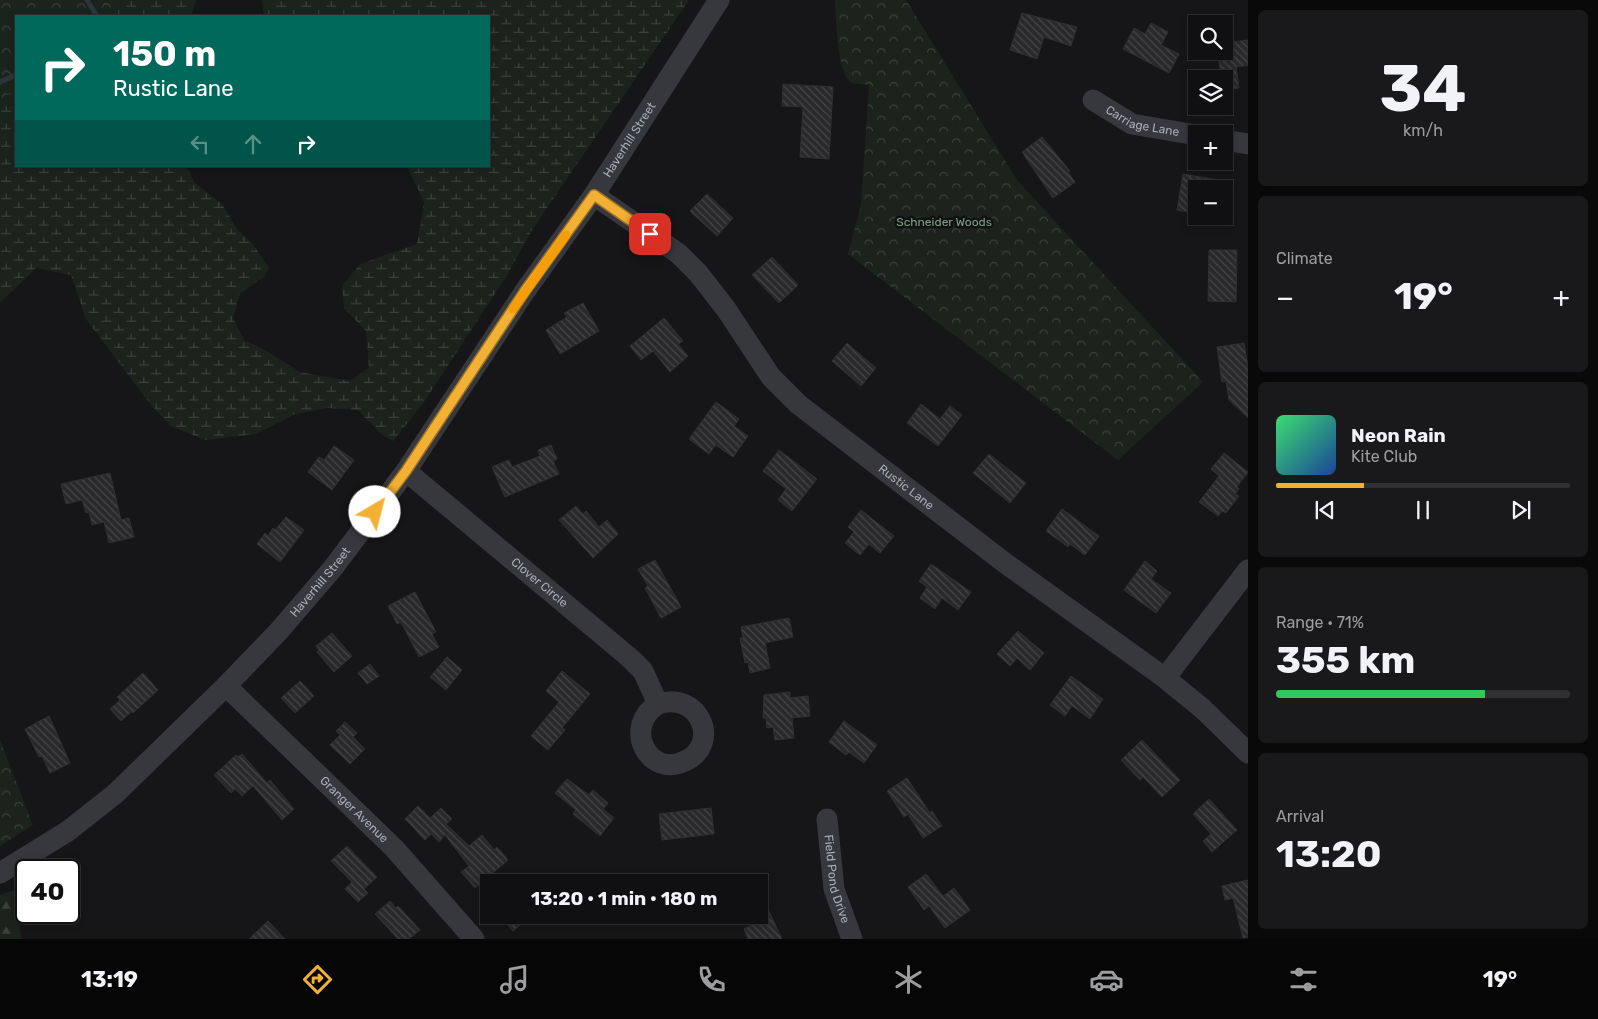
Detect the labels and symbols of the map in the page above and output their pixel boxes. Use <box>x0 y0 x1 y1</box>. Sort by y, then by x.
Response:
street label: Haverhill Street <box>600 99 659 180</box>
street label: Carriage Lane <box>1103 103 1181 139</box>
pin <box>629 213 671 255</box>
park label: Schneider Woods <box>896 215 992 229</box>
street label: Rustic Lane <box>876 461 937 513</box>
position arrow <box>348 485 400 537</box>
street label: Haverhill Street <box>287 544 353 620</box>
street label: Clover Circle <box>508 555 571 610</box>
street label: Granger Avenue <box>317 773 391 846</box>
street label: Field Pond Drive <box>822 834 853 925</box>
speed limit sign: 40 <box>15 859 80 924</box>

